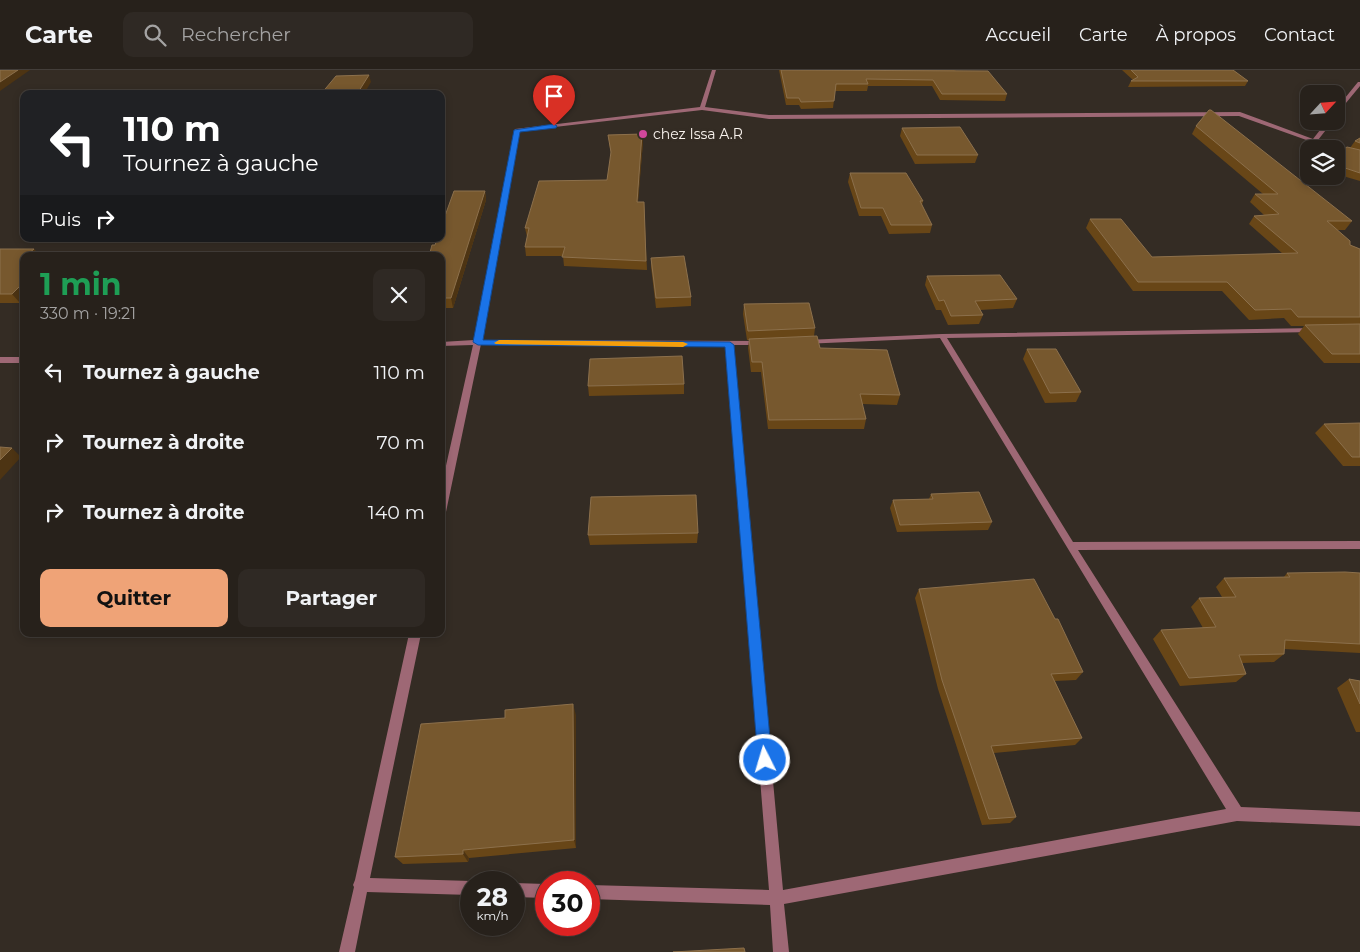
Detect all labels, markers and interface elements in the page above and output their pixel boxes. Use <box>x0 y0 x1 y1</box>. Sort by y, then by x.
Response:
search box <box>123 12 473 57</box>
text: Carte <box>25 20 93 49</box>
icon: search <box>141 21 169 49</box>
text: Rechercher <box>181 23 291 46</box>
text: Accueil <box>986 24 1051 46</box>
text: Carte <box>1079 24 1128 46</box>
text: À propos <box>1156 24 1236 46</box>
text: Contact <box>1264 24 1335 46</box>
pin <box>533 75 575 126</box>
icon: arrive <box>540 82 568 110</box>
north arrow <box>1300 85 1345 130</box>
map controls <box>1300 85 1345 185</box>
text: 110 m <box>123 107 221 150</box>
icon: left <box>40 110 105 175</box>
place label: chez Issa A.R <box>653 125 743 143</box>
marker: chez Issa A.R <box>637 128 649 140</box>
button: layers <box>1300 140 1345 185</box>
text: Tournez à gauche <box>123 150 319 177</box>
icon: right <box>91 205 119 233</box>
text: Puis <box>40 208 81 231</box>
text: 1 min <box>40 266 121 303</box>
button: close <box>373 269 425 321</box>
text: 330 m · 19:21 <box>40 304 136 323</box>
icon: left <box>40 358 68 386</box>
text: Tournez à gauche <box>83 361 260 384</box>
text: 110 m <box>374 361 425 384</box>
icon: right <box>40 428 68 456</box>
text: Tournez à droite <box>83 431 244 454</box>
text: 70 m <box>376 431 425 454</box>
icon: right <box>40 498 68 526</box>
text: Tournez à droite <box>83 501 244 524</box>
text: 140 m <box>368 501 425 524</box>
button: Quitter <box>40 569 228 627</box>
button: Partager <box>238 569 425 627</box>
position arrow <box>738 733 790 785</box>
speed limit sign: 30 <box>535 871 600 936</box>
text: 28 <box>477 882 508 912</box>
text: km/h <box>476 908 509 923</box>

